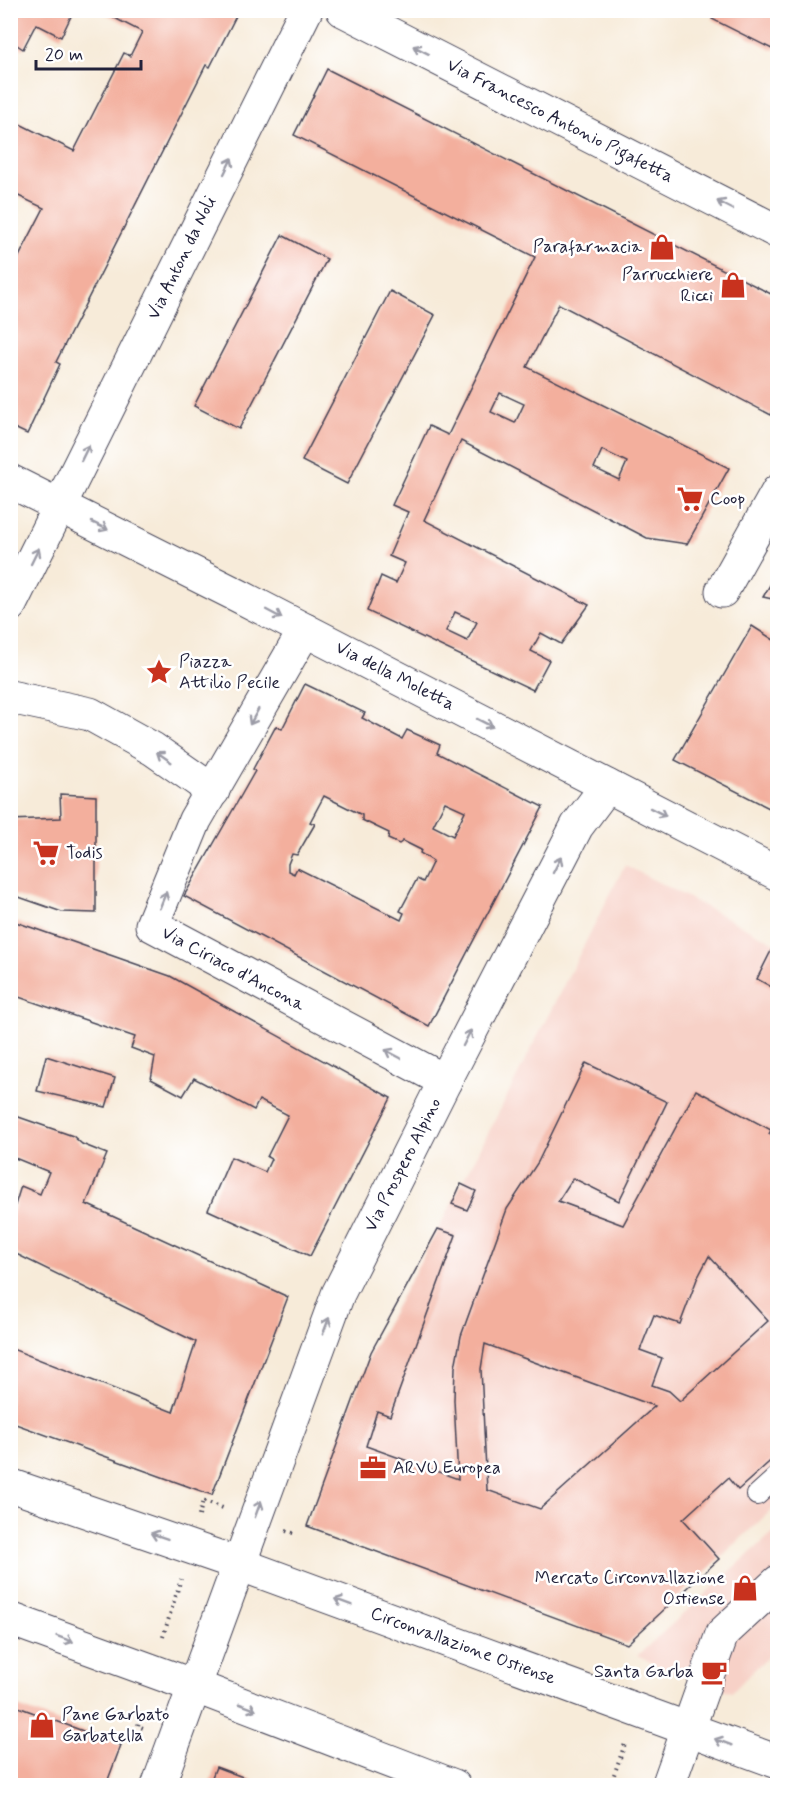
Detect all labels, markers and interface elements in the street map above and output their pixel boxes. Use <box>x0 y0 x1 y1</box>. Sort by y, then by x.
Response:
scale bar <box>36 33 141 71</box>
text: 20 m <box>45 43 83 67</box>
one-way arrow <box>412 44 430 55</box>
street label: Via Francesco Antonio Pigafetta <box>442 53 678 191</box>
one-way arrow <box>223 158 234 176</box>
street label: Via Anton da Noli <box>142 192 222 324</box>
one-way arrow <box>717 199 735 210</box>
shop icon: Parafarmacia <box>647 232 677 262</box>
place label: Parafarmacia <box>533 235 642 259</box>
place label: Parrucchiere Ricci <box>622 263 713 308</box>
shop icon: Parrucchiere Ricci <box>718 270 748 300</box>
one-way arrow <box>80 445 91 463</box>
supermarket icon: Coop <box>675 484 705 514</box>
place label: Coop <box>710 487 745 511</box>
one-way arrow <box>91 521 109 533</box>
one-way arrow <box>29 547 41 565</box>
one-way arrow <box>265 609 283 620</box>
street label: Via della Moletta <box>331 636 459 716</box>
place label: Piazza Attilio Pecile <box>179 650 280 695</box>
place icon: Piazza Attilio Pecile <box>144 657 174 687</box>
one-way arrow <box>248 708 260 725</box>
one-way arrow <box>475 718 493 729</box>
one-way arrow <box>157 751 173 763</box>
one-way arrow <box>649 807 667 819</box>
supermarket icon: Todis <box>31 838 61 868</box>
place label: Todis <box>66 841 103 865</box>
one-way arrow <box>552 856 563 874</box>
one-way arrow <box>158 892 169 910</box>
street label: Via Ciriaco d'Ancona <box>157 921 309 1017</box>
one-way arrow <box>461 1030 473 1047</box>
one-way arrow <box>385 1048 402 1060</box>
street label: Via Prospero Alpino <box>359 1094 447 1236</box>
one-way arrow <box>321 1317 332 1336</box>
office icon: ARVU Europea <box>358 1453 388 1483</box>
place label: ARVU Europea <box>393 1456 501 1480</box>
one-way arrow <box>254 1500 265 1519</box>
one-way arrow <box>150 1530 169 1541</box>
place label: Mercato Circonvallazione Ostiense <box>535 1566 725 1611</box>
shop icon: Mercato Circonvallazione Ostiense <box>730 1573 760 1603</box>
one-way arrow <box>334 1596 352 1607</box>
street label: Circonvallazione Ostiense <box>367 1601 559 1691</box>
one-way arrow <box>56 1634 74 1645</box>
cafe icon: Santa Garba <box>699 1657 729 1687</box>
place label: Santa Garba <box>594 1660 694 1684</box>
one-way arrow <box>238 1702 257 1713</box>
place label: Pane Garbato Garbatella <box>62 1703 169 1748</box>
shop icon: Pane Garbato Garbatella <box>27 1710 57 1740</box>
one-way arrow <box>714 1735 733 1746</box>

